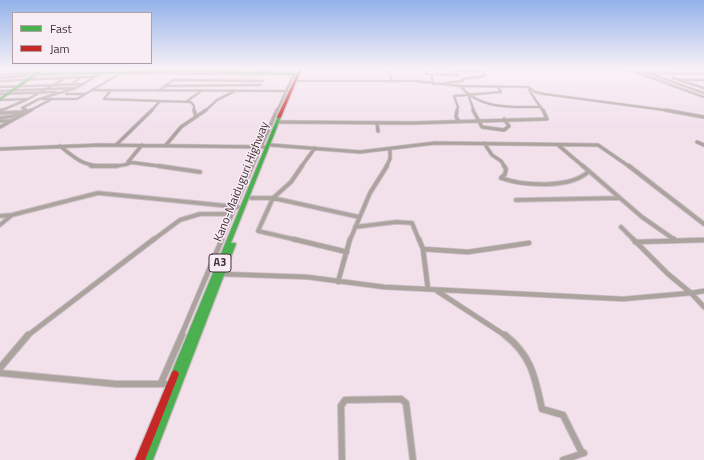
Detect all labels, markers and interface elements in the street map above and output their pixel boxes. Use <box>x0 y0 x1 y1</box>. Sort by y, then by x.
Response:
legend <box>12 12 152 64</box>
text: Fast <box>50 19 72 38</box>
text: Jam <box>50 39 70 58</box>
street label: Kano-Maiduguri Highway <box>211 120 273 244</box>
road number: A3 <box>209 254 231 272</box>

